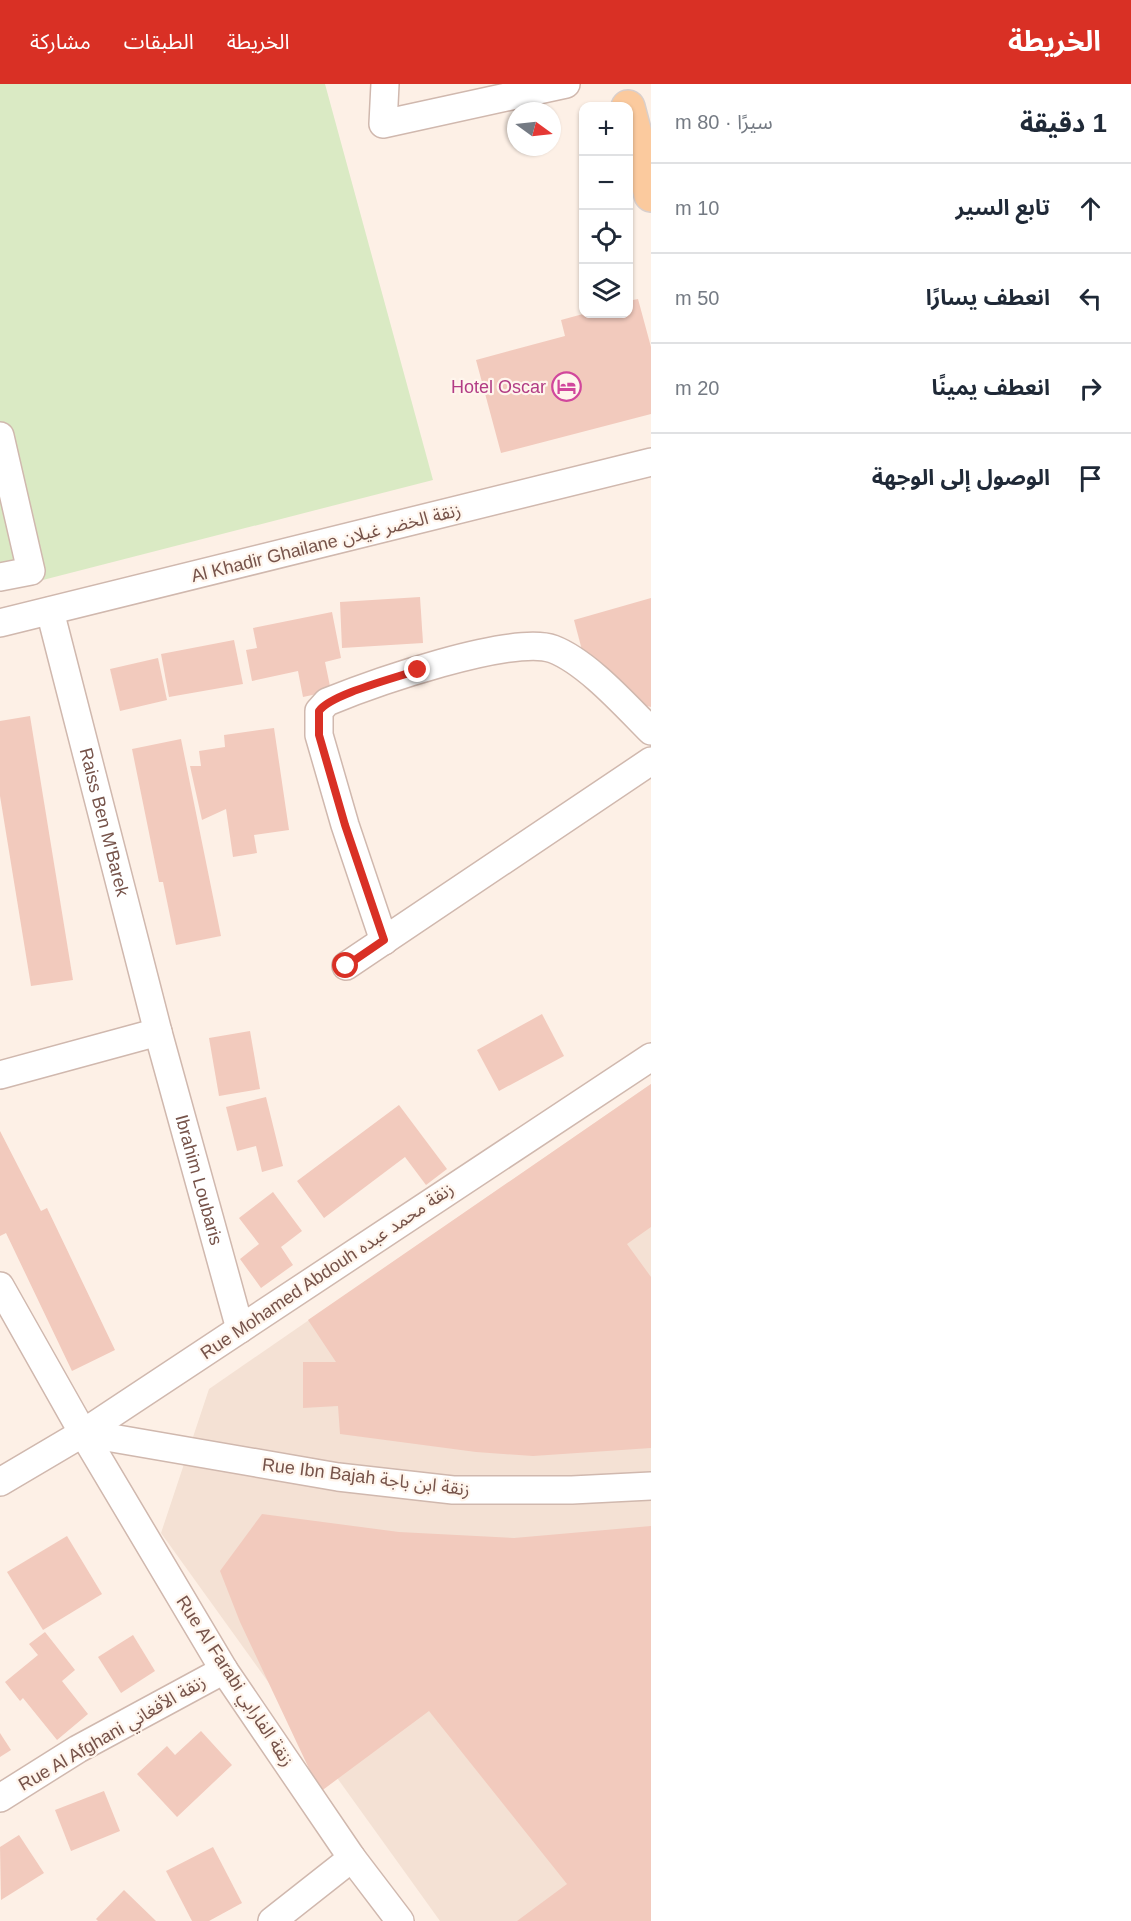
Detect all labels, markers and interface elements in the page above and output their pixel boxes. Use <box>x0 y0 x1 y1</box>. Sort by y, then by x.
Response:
text: الخريطة <box>1008 26 1101 57</box>
text: مشاركة <box>30 30 91 53</box>
text: الطبقات <box>124 30 194 53</box>
text: الخريطة <box>227 30 290 53</box>
north arrow <box>507 102 561 156</box>
map controls <box>579 102 633 318</box>
button: + <box>579 102 633 156</box>
text: 1 دقيقة <box>1020 108 1107 138</box>
text: سيرًا · 80 m <box>675 111 773 133</box>
button: − <box>579 156 633 210</box>
icon: ahead <box>1074 192 1107 225</box>
text: تابع السير <box>956 195 1050 220</box>
text: 10 m <box>675 197 719 219</box>
button: locate <box>579 210 633 264</box>
button: layers <box>579 264 633 318</box>
icon: left <box>1074 282 1107 315</box>
text: انعطف يسارًا <box>926 285 1050 310</box>
text: 50 m <box>675 287 719 309</box>
hotel icon: Hotel Oscar <box>551 371 583 403</box>
icon: right <box>1074 372 1107 405</box>
text: انعطف يمينًا <box>931 375 1050 400</box>
place label: Hotel Oscar <box>451 377 546 397</box>
text: 20 m <box>675 377 719 399</box>
icon: arrive <box>1074 462 1107 495</box>
text: الوصول إلى الوجهة <box>872 465 1050 490</box>
street label: Al Khadir Ghailane زنقة الخضر غيلان <box>189 500 463 587</box>
route end <box>404 656 430 682</box>
street label: Raiss Ben M'Barek <box>76 746 133 900</box>
route start <box>332 952 358 978</box>
street label: Ibrahim Loubaris <box>171 1113 226 1247</box>
street label: Rue Mohamed Abdouh زنقة محمد عبده <box>197 1179 458 1364</box>
street label: Rue Ibn Bajah زنقة ابن باجة <box>261 1454 471 1501</box>
street label: Rue Al Farabi زنقة الفارابي <box>170 1592 298 1772</box>
street label: Rue Al Afghani زنقة الأفغاني <box>15 1671 210 1797</box>

